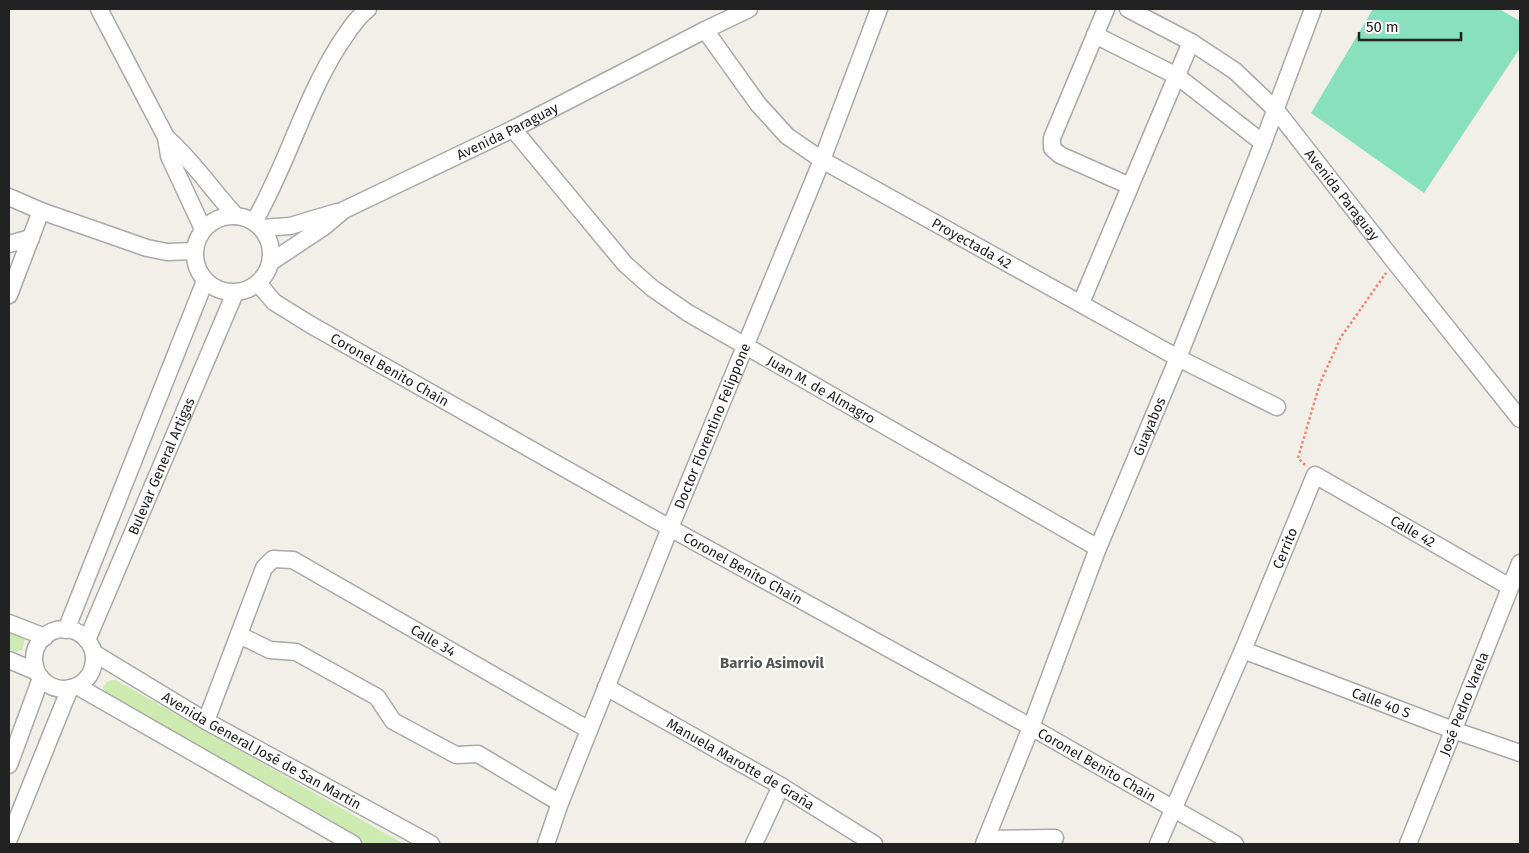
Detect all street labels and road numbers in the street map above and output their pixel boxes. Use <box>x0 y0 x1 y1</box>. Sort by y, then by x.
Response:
street label: Avenida Paraguay <box>454 99 561 163</box>
street label: Avenida Paraguay <box>1301 146 1383 244</box>
street label: Proyectada 42 <box>929 214 1015 272</box>
street label: Coronel Benito Chain <box>328 329 452 410</box>
street label: Doctor Florentino Felippone <box>670 340 754 511</box>
street label: Juan M. de Almagro <box>764 352 878 427</box>
street label: Bulevar General Artigas <box>124 394 198 537</box>
street label: Guayabos <box>1129 394 1169 458</box>
street label: Calle 42 <box>1388 512 1438 551</box>
street label: Cerrito <box>1269 525 1301 571</box>
street label: Coronel Benito Chain <box>680 529 805 608</box>
street label: Calle 34 <box>408 621 459 660</box>
street label: José Pedro Varela <box>1436 649 1492 758</box>
street label: Calle 40 S <box>1350 684 1413 722</box>
street label: Avenida General José de San Martín <box>159 688 364 813</box>
street label: Manuela Marotte de Graña <box>664 715 818 813</box>
street label: Coronel Benito Chain <box>1035 724 1159 805</box>

